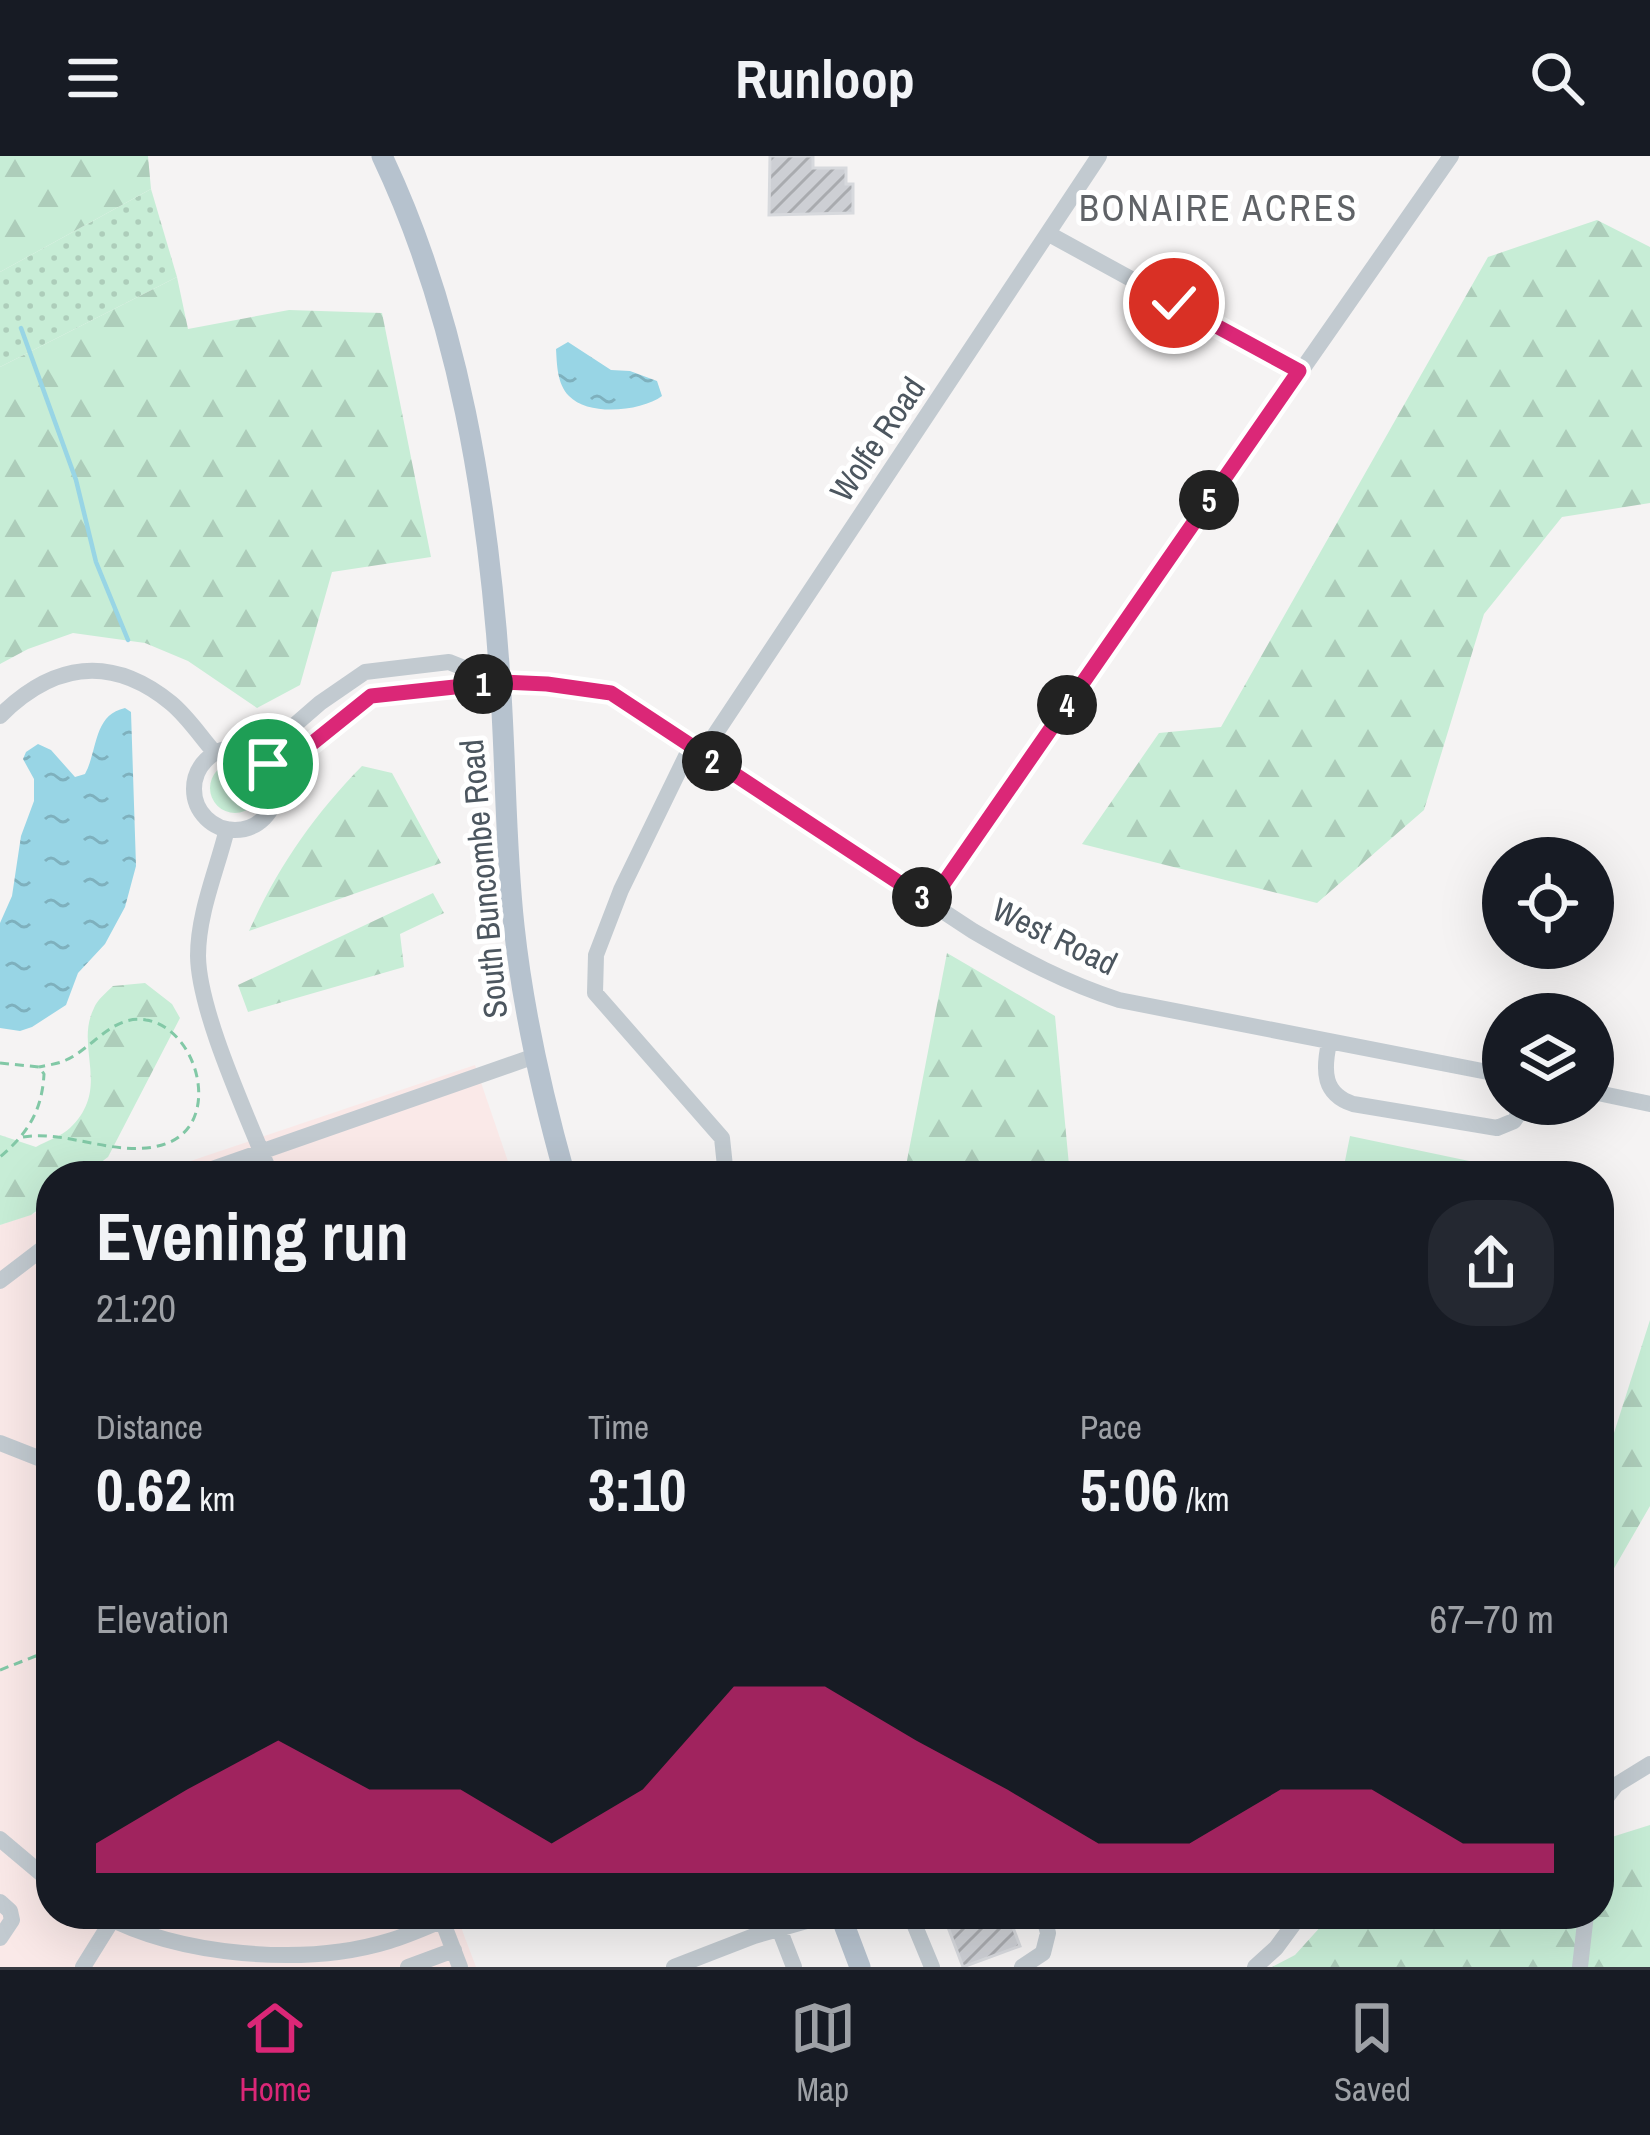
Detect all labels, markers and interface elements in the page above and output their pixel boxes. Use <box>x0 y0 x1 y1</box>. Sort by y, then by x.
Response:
text: Runloop <box>735 42 915 115</box>
icon: menu <box>60 45 126 111</box>
icon: search <box>1524 45 1590 111</box>
district label: BONAIRE ACRES <box>1079 184 1359 232</box>
pin <box>1123 252 1225 354</box>
icon: check <box>1141 270 1207 336</box>
street label: Wolfe Road <box>819 368 935 510</box>
pin: 5 <box>1179 470 1239 530</box>
text: 5 <box>1201 478 1217 522</box>
pin: 1 <box>453 654 513 714</box>
text: 1 <box>475 662 491 706</box>
pin: 4 <box>1037 675 1097 735</box>
text: 4 <box>1059 683 1075 727</box>
pin <box>217 713 319 815</box>
icon: arrive <box>235 731 301 797</box>
pin: 2 <box>682 731 742 791</box>
street label: South Buncombe Road <box>449 738 517 1020</box>
text: 2 <box>704 739 720 783</box>
map controls <box>1482 837 1614 1125</box>
button: locate <box>1482 837 1614 969</box>
pin: 3 <box>892 867 952 927</box>
text: 3 <box>914 875 930 919</box>
street label: West Road <box>985 887 1125 985</box>
button: layers <box>1482 993 1614 1125</box>
text: Evening run <box>96 1192 409 1281</box>
button: share <box>1428 1200 1554 1326</box>
text: 21:20 <box>96 1282 176 1334</box>
text: Distance <box>96 1405 203 1449</box>
text: Time <box>588 1405 649 1449</box>
text: Pace <box>1080 1405 1142 1449</box>
text: 0.62 <box>96 1449 192 1530</box>
text: 3:10 <box>588 1449 686 1530</box>
text: 5:06 <box>1080 1449 1178 1530</box>
text: km <box>192 1477 235 1521</box>
text: /km <box>1178 1477 1230 1521</box>
text: Elevation <box>96 1593 229 1645</box>
text: 67–70 m <box>1430 1593 1554 1645</box>
tab: Home <box>239 1995 311 2111</box>
tab: Map <box>790 1995 856 2111</box>
tab: Saved <box>1334 1995 1411 2111</box>

